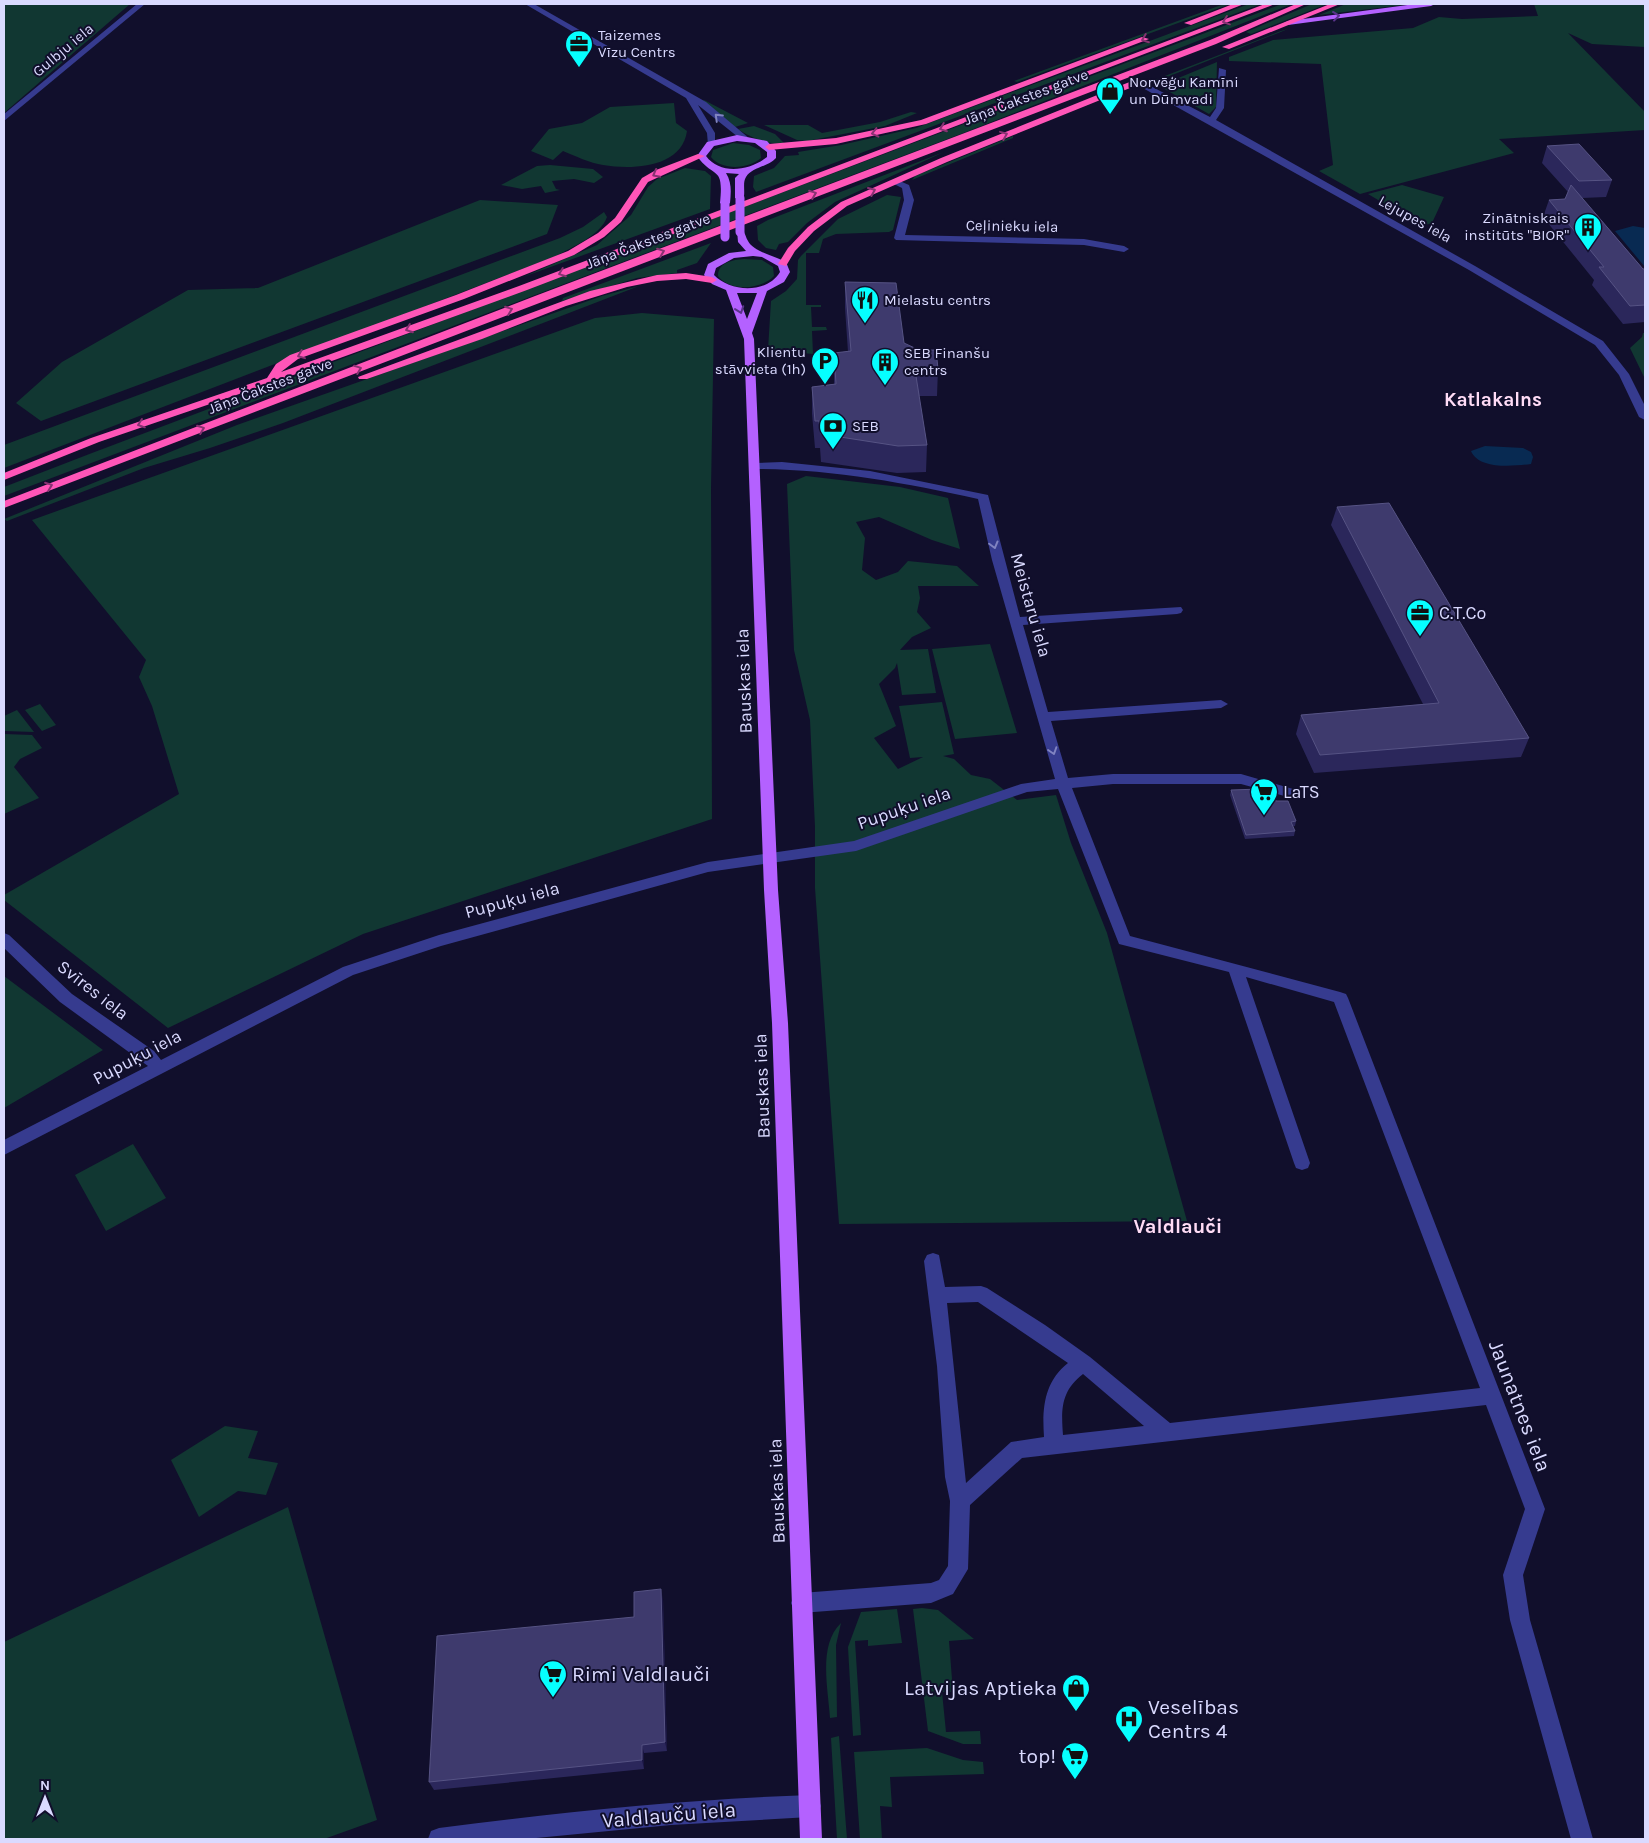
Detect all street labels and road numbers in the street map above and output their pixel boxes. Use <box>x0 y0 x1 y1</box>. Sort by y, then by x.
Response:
street label: Gulbju iela <box>29 19 97 81</box>
street label: Jāņa Čakstes gatve <box>961 65 1091 129</box>
street label: Lejupes iela <box>1375 191 1455 247</box>
street label: Jāņa Čakstes gatve <box>583 209 713 273</box>
street label: Ceļinieku iela <box>966 216 1058 236</box>
street label: Jāņa Čakstes gatve <box>205 354 335 418</box>
street label: Meistaru iela <box>1006 550 1056 660</box>
street label: Bauskas iela <box>731 628 757 734</box>
street label: Pupuķu iela <box>854 782 954 834</box>
street label: Pupuķu iela <box>462 877 562 923</box>
street label: Svīres iela <box>53 955 133 1025</box>
street label: Pupuķu iela <box>89 1024 185 1090</box>
street label: Bauskas iela <box>749 1033 775 1139</box>
street label: Jaunatnes iela <box>1484 1337 1556 1475</box>
street label: Bauskas iela <box>764 1438 790 1544</box>
street label: Valdlauču iela <box>601 1797 737 1833</box>

